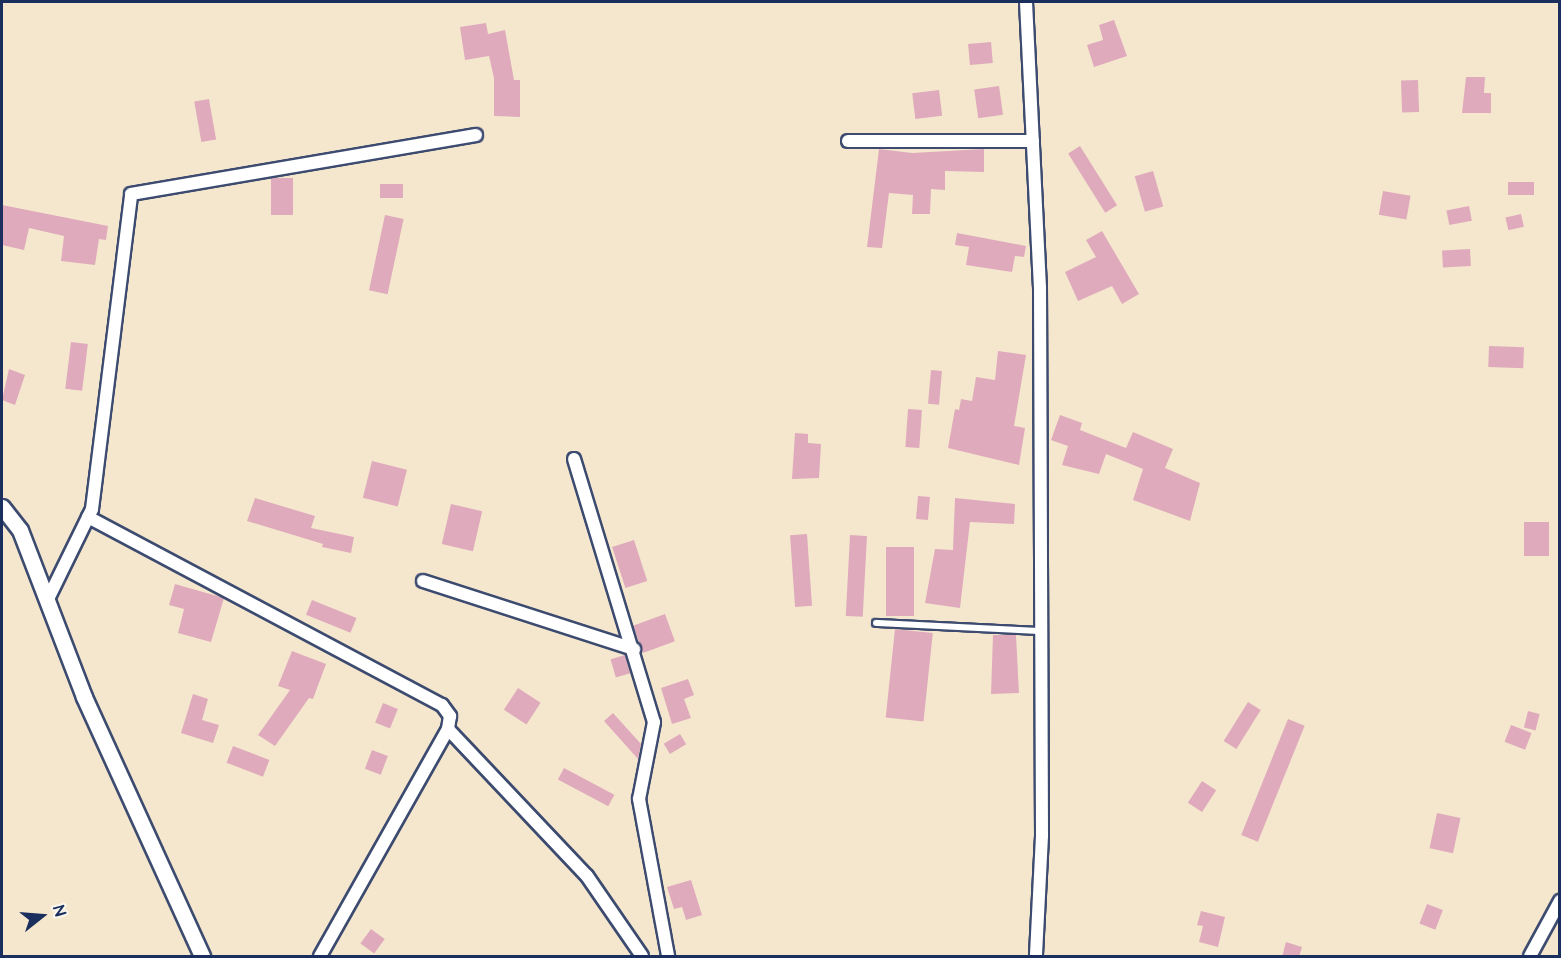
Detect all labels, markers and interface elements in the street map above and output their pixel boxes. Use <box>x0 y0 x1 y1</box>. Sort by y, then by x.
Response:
north arrow <box>12 886 72 946</box>
text: N <box>47 903 71 919</box>

